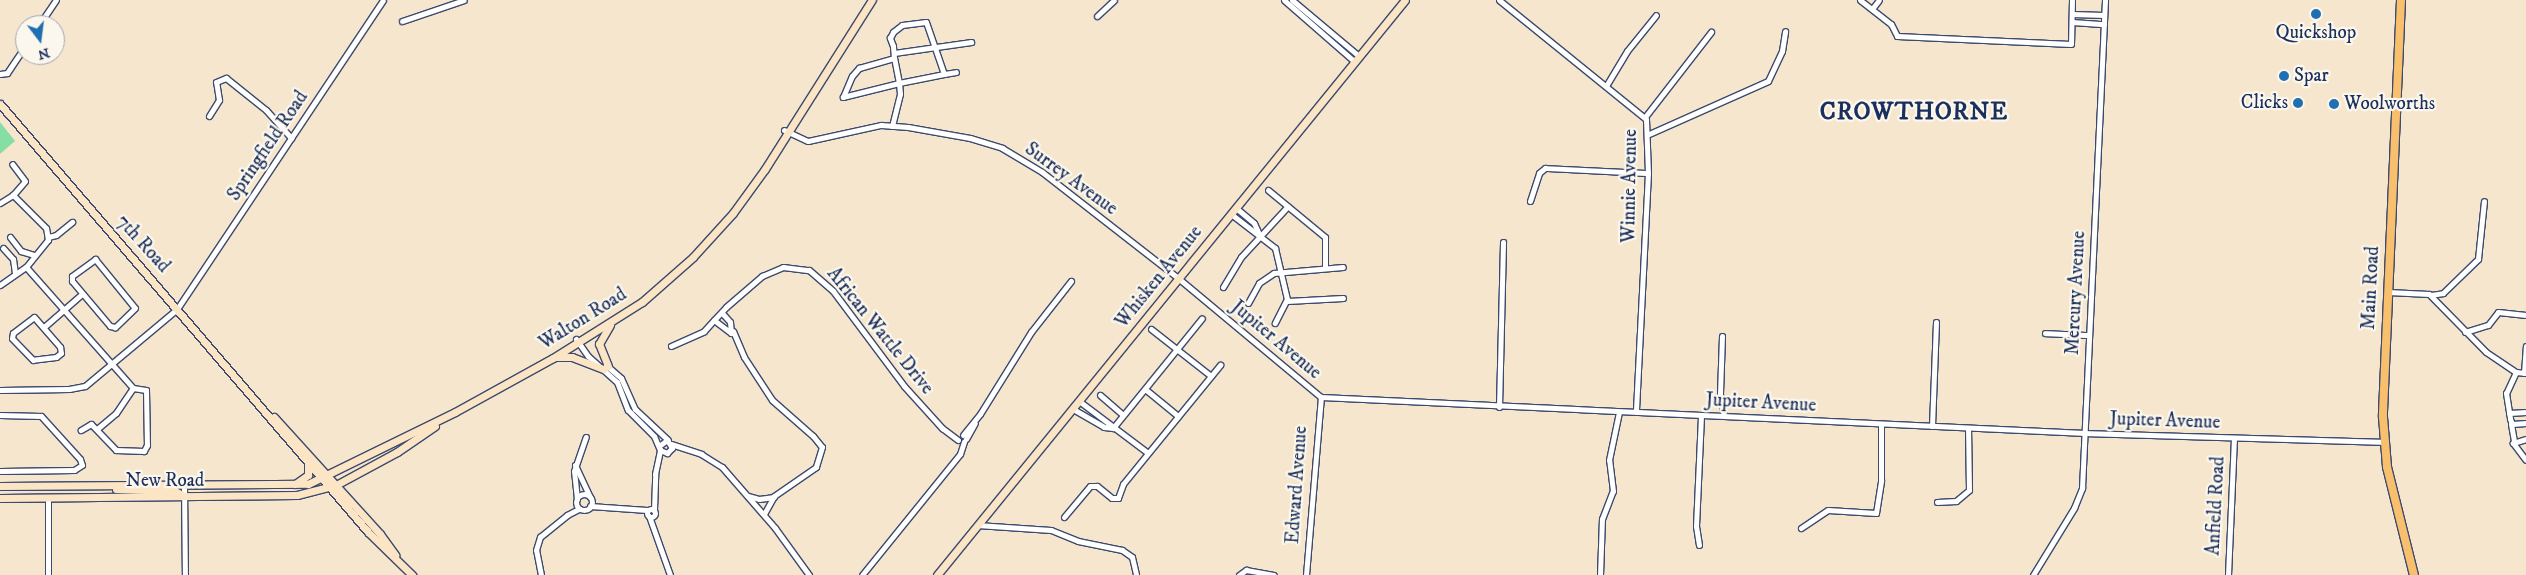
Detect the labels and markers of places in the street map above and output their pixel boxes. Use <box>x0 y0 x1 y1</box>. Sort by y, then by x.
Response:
marker: Quickshop <box>2310 8 2322 20</box>
place label: Quickshop <box>2276 22 2356 44</box>
place label: Spar <box>2294 65 2329 87</box>
marker: Spar <box>2278 70 2290 82</box>
place label: Clicks <box>2241 92 2288 114</box>
place label: Woolworths <box>2344 93 2435 115</box>
marker: Clicks <box>2292 97 2304 109</box>
marker: Woolworths <box>2328 98 2340 110</box>

